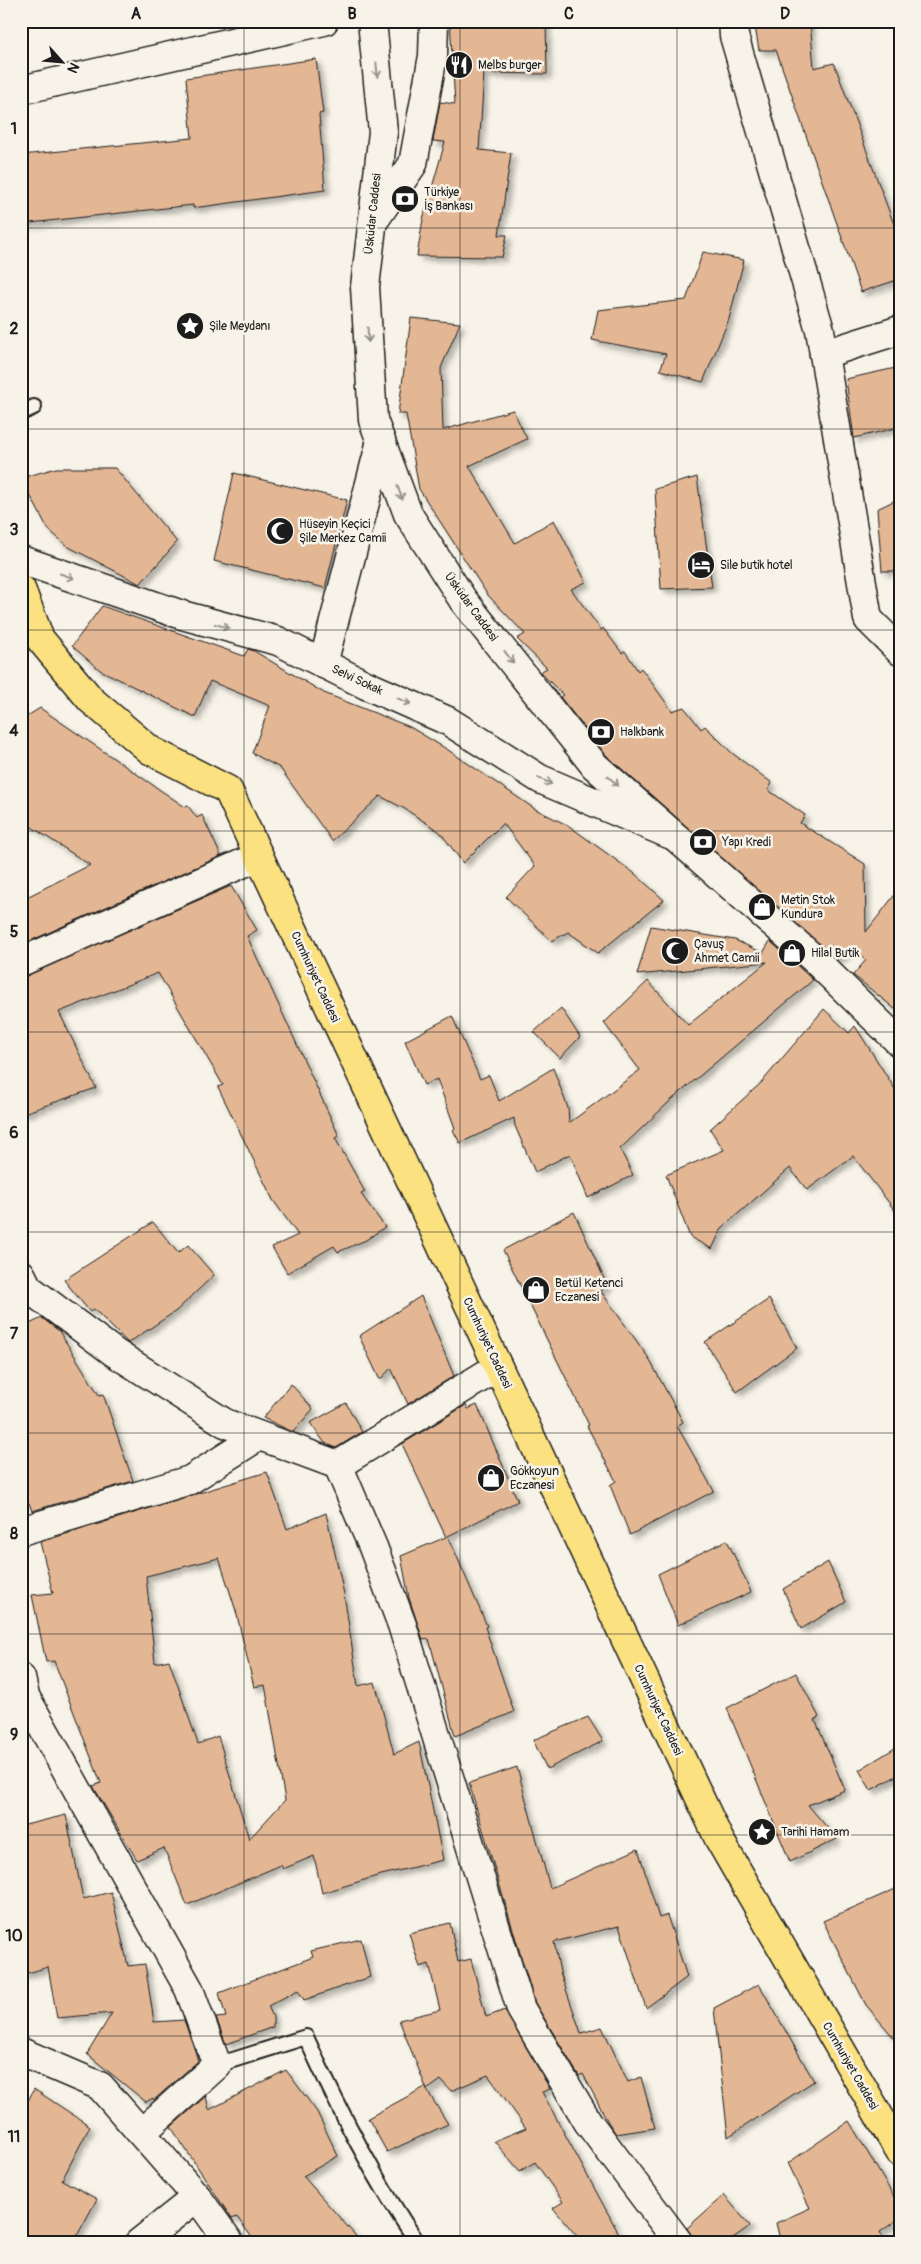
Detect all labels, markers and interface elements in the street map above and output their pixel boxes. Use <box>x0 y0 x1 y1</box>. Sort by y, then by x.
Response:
text: A <box>131 4 142 24</box>
text: B <box>347 4 357 24</box>
text: C <box>564 4 574 24</box>
text: D <box>780 4 790 24</box>
north arrow <box>38 38 88 88</box>
restaurant icon: Melbs burger <box>444 50 474 80</box>
place label: Melbs burger <box>478 58 542 73</box>
text: N <box>63 60 83 76</box>
one-way arrow <box>372 61 382 77</box>
text: 1 <box>11 119 17 139</box>
street label: Üsküdar Caddesi <box>360 173 385 255</box>
bank icon: Türkiye İş Bankası <box>390 184 420 214</box>
place label: Türkiye İş Bankası <box>424 185 473 214</box>
place icon: Şile Meydanı <box>175 311 205 341</box>
text: 2 <box>10 319 19 339</box>
place label: Şile Meydanı <box>209 319 270 334</box>
one-way arrow <box>364 327 373 343</box>
one-way arrow <box>396 485 405 500</box>
mosque icon: Hüseyin Keçici Şile Merkez Camii <box>265 516 295 546</box>
place label: Hüseyin Keçici Şile Merkez Camii <box>299 517 386 546</box>
text: 3 <box>10 520 19 540</box>
hotel icon: Sile butik hotel <box>686 550 716 580</box>
place label: Sile butik hotel <box>720 558 793 573</box>
street label: Üsküdar Caddesi <box>441 569 502 644</box>
one-way arrow <box>59 572 75 581</box>
one-way arrow <box>213 622 229 631</box>
one-way arrow <box>503 650 514 663</box>
street label: Selvi Sokak <box>329 662 385 698</box>
one-way arrow <box>396 697 411 707</box>
bank icon: Halkbank <box>586 717 616 747</box>
text: 4 <box>9 721 19 741</box>
place label: Halkbank <box>620 725 664 740</box>
one-way arrow <box>606 775 619 787</box>
one-way arrow <box>537 777 552 786</box>
bank icon: Yapı Kredi <box>688 827 718 857</box>
place label: Yapı Kredi <box>721 835 771 850</box>
shop icon: Metin Stok Kundura <box>747 892 777 922</box>
place label: Metin Stok Kundura <box>781 893 835 922</box>
text: 5 <box>10 922 19 942</box>
street label: Cumhuriyet Caddesi <box>287 929 343 1025</box>
mosque icon: Çavuş Ahmet Camii <box>660 936 690 966</box>
place label: Çavuş Ahmet Camii <box>694 937 759 966</box>
shop icon: Hilal Butik <box>777 938 807 968</box>
place label: Hilal Butik <box>811 946 859 961</box>
text: 6 <box>9 1123 19 1143</box>
shop icon: Betül Ketenci Eczanesi <box>521 1275 551 1305</box>
place label: Betül Ketenci Eczanesi <box>555 1276 623 1305</box>
street label: Cumhuriyet Caddesi <box>459 1295 515 1391</box>
text: 7 <box>10 1324 19 1344</box>
shop icon: Gökkoyun Eczanesi <box>476 1463 506 1493</box>
place label: Gökkoyun Eczanesi <box>510 1464 559 1493</box>
text: 8 <box>10 1524 18 1544</box>
street label: Cumhuriyet Caddesi <box>630 1662 686 1758</box>
text: 9 <box>10 1725 18 1745</box>
place icon: Tarihi Hamam <box>747 1817 777 1847</box>
place label: Tarihi Hamam <box>781 1825 850 1840</box>
text: 10 <box>5 1926 23 1946</box>
street label: Cumhuriyet Caddesi <box>819 2020 881 2112</box>
text: 11 <box>8 2127 20 2147</box>

